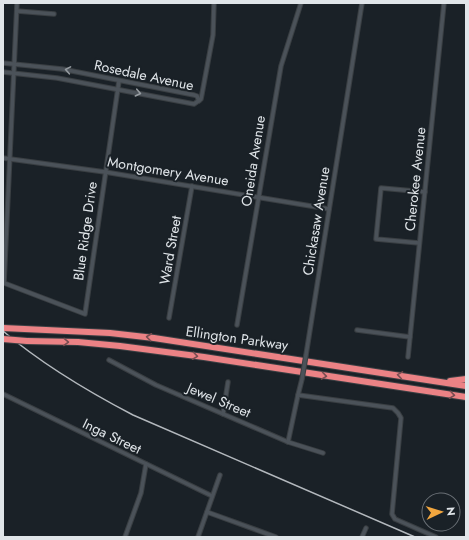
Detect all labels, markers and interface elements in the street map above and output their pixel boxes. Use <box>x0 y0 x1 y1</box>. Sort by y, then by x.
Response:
street label: Rosedale Avenue <box>92 55 196 95</box>
one-way arrow <box>65 67 71 75</box>
one-way arrow <box>135 89 141 97</box>
street label: Oneida Avenue <box>236 114 270 208</box>
street label: Cherokee Avenue <box>400 126 430 232</box>
street label: Montgomery Avenue <box>106 152 230 190</box>
street label: Chickasaw Avenue <box>298 165 334 277</box>
street label: Blue Ridge Drive <box>68 180 102 282</box>
street label: Ward Street <box>154 213 186 286</box>
street label: Ellington Parkway <box>185 321 290 355</box>
one-way arrow <box>146 333 152 342</box>
one-way arrow <box>63 338 69 346</box>
one-way arrow <box>192 351 198 360</box>
one-way arrow <box>321 371 327 379</box>
one-way arrow <box>397 371 403 380</box>
street label: Jewel Street <box>182 377 255 423</box>
one-way arrow <box>449 390 455 399</box>
street label: Inga Street <box>79 413 145 459</box>
north arrow <box>421 492 461 532</box>
text: N <box>443 506 459 516</box>

